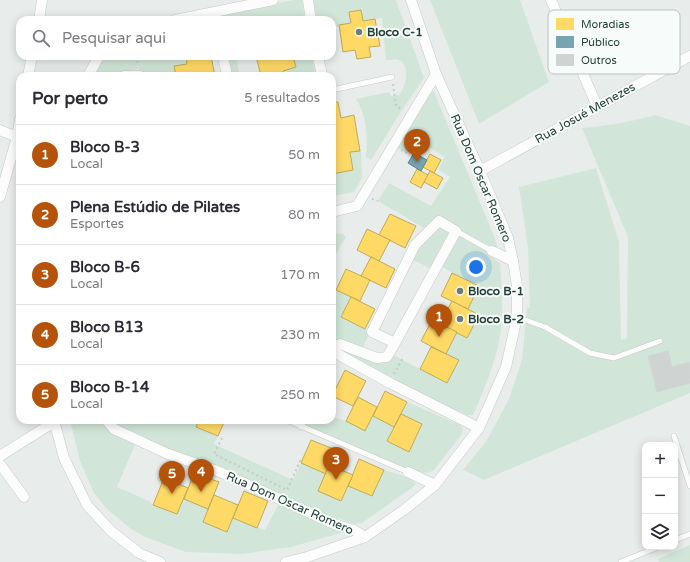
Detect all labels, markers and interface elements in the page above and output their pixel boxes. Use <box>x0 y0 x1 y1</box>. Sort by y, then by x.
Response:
legend <box>548 10 680 74</box>
search box <box>16 16 336 60</box>
text: Moradias <box>581 18 630 31</box>
place label: Bloco C-1 <box>367 25 423 39</box>
icon: search <box>30 27 52 49</box>
marker: Bloco C-1 <box>354 27 364 37</box>
text: Pesquisar aqui <box>62 29 166 47</box>
text: Público <box>581 36 620 49</box>
text: Outros <box>581 54 617 67</box>
street label: Rua Josué Menezes <box>532 80 638 146</box>
text: Por perto <box>32 88 108 109</box>
text: 5 resultados <box>244 90 320 106</box>
street label: Rua Dom Oscar Romero <box>448 112 514 244</box>
pin: 2 <box>404 129 430 162</box>
text: Bloco B-3 <box>70 138 140 156</box>
text: 1 <box>41 147 49 163</box>
text: 50 m <box>288 147 320 163</box>
text: Local <box>70 156 103 172</box>
text: Plena Estúdio de Pilates <box>70 198 240 216</box>
text: 2 <box>41 207 49 223</box>
text: 80 m <box>288 207 320 223</box>
text: Esportes <box>70 216 124 232</box>
your location <box>466 257 486 277</box>
text: Bloco B-6 <box>70 258 140 276</box>
text: 3 <box>41 267 49 283</box>
text: 170 m <box>280 267 320 283</box>
text: Local <box>70 276 103 292</box>
place label: Bloco B-1 <box>468 284 524 298</box>
marker: Bloco B-1 <box>455 286 465 296</box>
pin: 1 <box>426 304 452 337</box>
place label: Bloco B-2 <box>468 312 524 326</box>
marker: Bloco B-2 <box>455 314 465 324</box>
text: Bloco B13 <box>70 318 143 336</box>
text: 4 <box>41 327 49 343</box>
text: 230 m <box>280 327 320 343</box>
text: Local <box>70 336 103 352</box>
text: Bloco B-14 <box>70 378 149 396</box>
text: 5 <box>41 387 49 403</box>
text: 250 m <box>280 387 320 403</box>
text: Local <box>70 396 103 412</box>
map controls <box>642 442 678 550</box>
button: + <box>642 442 678 478</box>
pin: 3 <box>323 447 349 480</box>
pin: 4 <box>188 459 214 492</box>
pin: 5 <box>159 461 185 494</box>
street label: Rua Dom Oscar Romero <box>224 469 356 537</box>
button: − <box>642 478 678 514</box>
button: layers <box>642 514 678 550</box>

